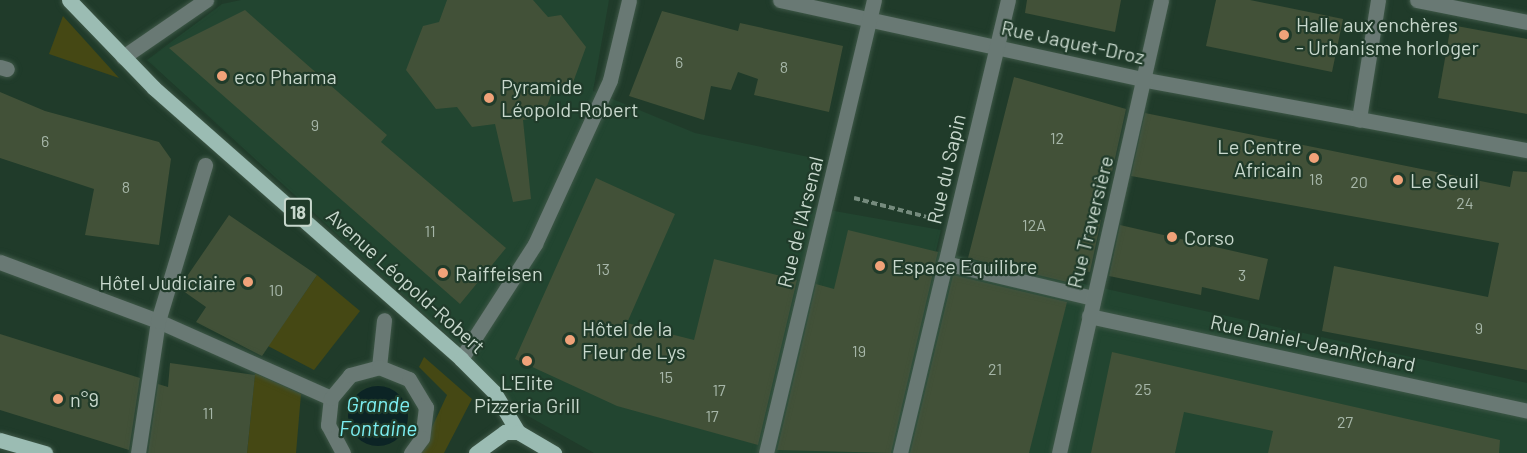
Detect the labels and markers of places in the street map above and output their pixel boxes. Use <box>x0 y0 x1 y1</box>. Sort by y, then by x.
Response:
place label: Halle aux enchères - Urbanisme horloger <box>1296 12 1479 59</box>
marker: Halle aux enchères - Urbanisme horloger <box>1277 28 1291 42</box>
place label: eco Pharma <box>234 64 337 88</box>
marker: eco Pharma <box>215 69 229 83</box>
place label: Pyramide Léopold-Robert <box>501 74 638 121</box>
marker: Pyramide Léopold-Robert <box>482 91 496 105</box>
place label: Le Centre Africain <box>1217 134 1302 181</box>
marker: Le Centre Africain <box>1307 151 1321 165</box>
place label: Le Seuil <box>1410 168 1479 192</box>
marker: Le Seuil <box>1391 173 1405 187</box>
place label: Corso <box>1184 225 1235 249</box>
marker: Corso <box>1165 230 1179 244</box>
place label: Espace Equilibre <box>892 254 1037 278</box>
marker: Espace Equilibre <box>873 259 887 273</box>
place label: Raiffeisen <box>455 261 543 285</box>
marker: Raiffeisen <box>436 266 450 280</box>
place label: Hôtel Judiciaire <box>99 270 236 294</box>
marker: Hôtel Judiciaire <box>241 275 255 289</box>
place label: Hôtel de la Fleur de Lys <box>582 316 686 363</box>
marker: Hôtel de la Fleur de Lys <box>563 333 577 347</box>
marker: L'Elite Pizzeria Grill <box>520 354 534 368</box>
place label: L'Elite Pizzeria Grill <box>474 370 580 417</box>
place label: n°9 <box>70 387 99 411</box>
marker: n°9 <box>51 392 65 406</box>

